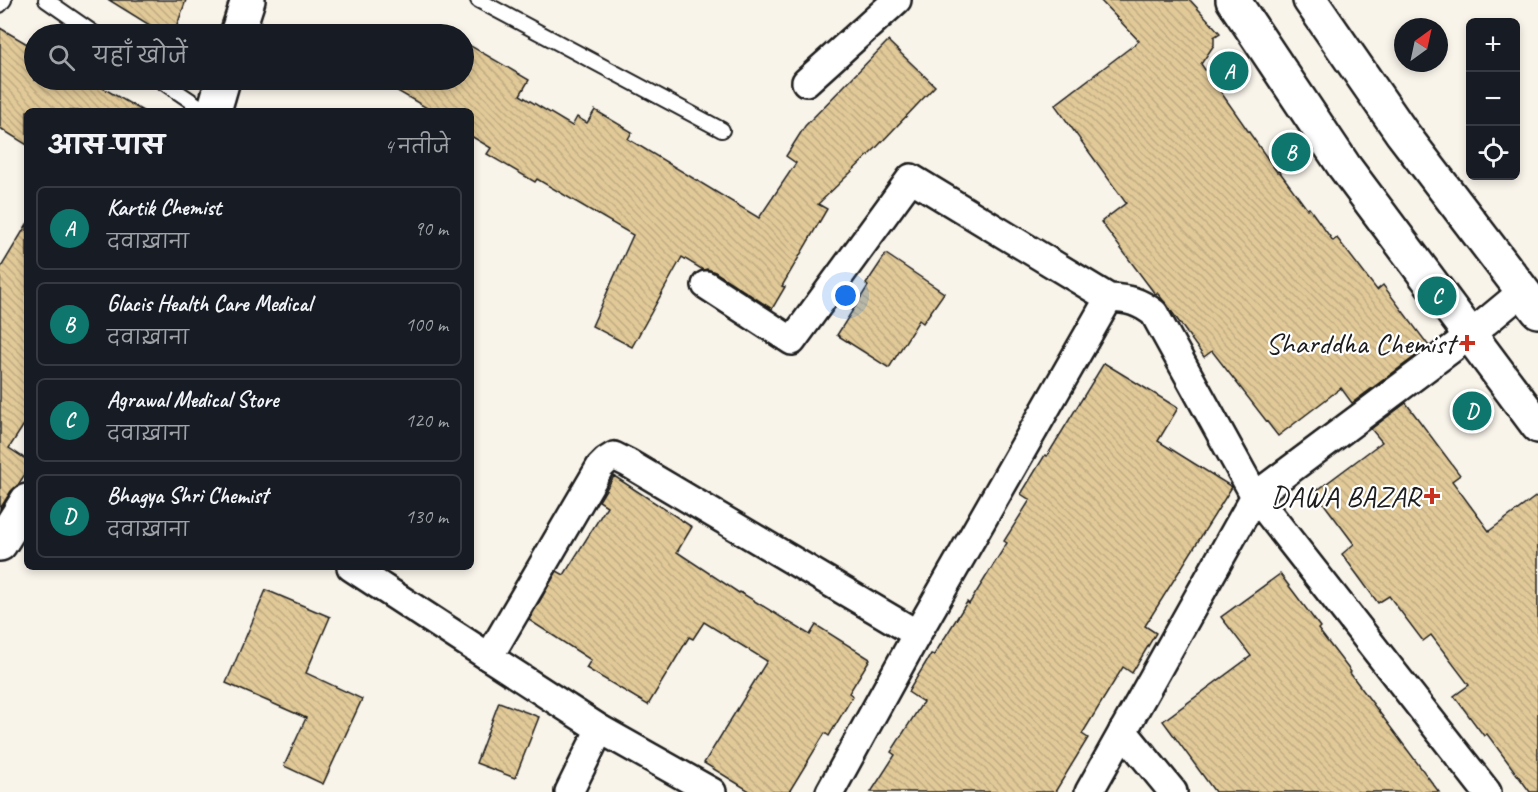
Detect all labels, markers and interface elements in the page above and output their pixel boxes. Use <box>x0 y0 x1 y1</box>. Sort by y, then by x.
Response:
north arrow <box>1394 18 1448 72</box>
map controls <box>1466 18 1520 180</box>
button: + <box>1466 18 1520 72</box>
search box <box>24 24 474 90</box>
icon: search <box>45 41 78 74</box>
text: यहाँ खोजें <box>93 42 187 70</box>
pin: A <box>1210 48 1248 94</box>
button: − <box>1466 72 1520 126</box>
button: locate <box>1466 126 1520 180</box>
text: आस-पास <box>48 129 165 162</box>
pin: B <box>1272 130 1310 174</box>
text: 4 नतीजे <box>384 134 450 159</box>
text: Kartik Chemist <box>107 194 221 222</box>
text: A <box>64 216 75 241</box>
text: 90 m <box>414 216 448 241</box>
text: दवाख़ाना <box>107 229 189 254</box>
pin: C <box>1418 274 1456 318</box>
your location <box>831 281 860 310</box>
text: Glacis Health Care Medical <box>107 290 312 318</box>
text: B <box>64 312 75 337</box>
text: 100 m <box>405 312 448 337</box>
place label: Sharddha Chemist <box>1265 324 1459 362</box>
text: दवाख़ाना <box>107 325 189 350</box>
marker: Sharddha Chemist <box>1460 336 1474 350</box>
text: Agrawal Medical Store <box>107 386 278 414</box>
pin: D <box>1452 388 1492 434</box>
text: C <box>65 408 74 433</box>
text: 120 m <box>405 408 448 433</box>
text: दवाख़ाना <box>107 421 189 446</box>
place label: DAWA BAZAR <box>1271 477 1423 515</box>
text: Bhagya Shri Chemist <box>107 482 268 510</box>
marker: DAWA BAZAR <box>1425 489 1439 503</box>
text: D <box>64 504 75 529</box>
text: 130 m <box>405 504 448 529</box>
text: दवाख़ाना <box>107 517 189 542</box>

